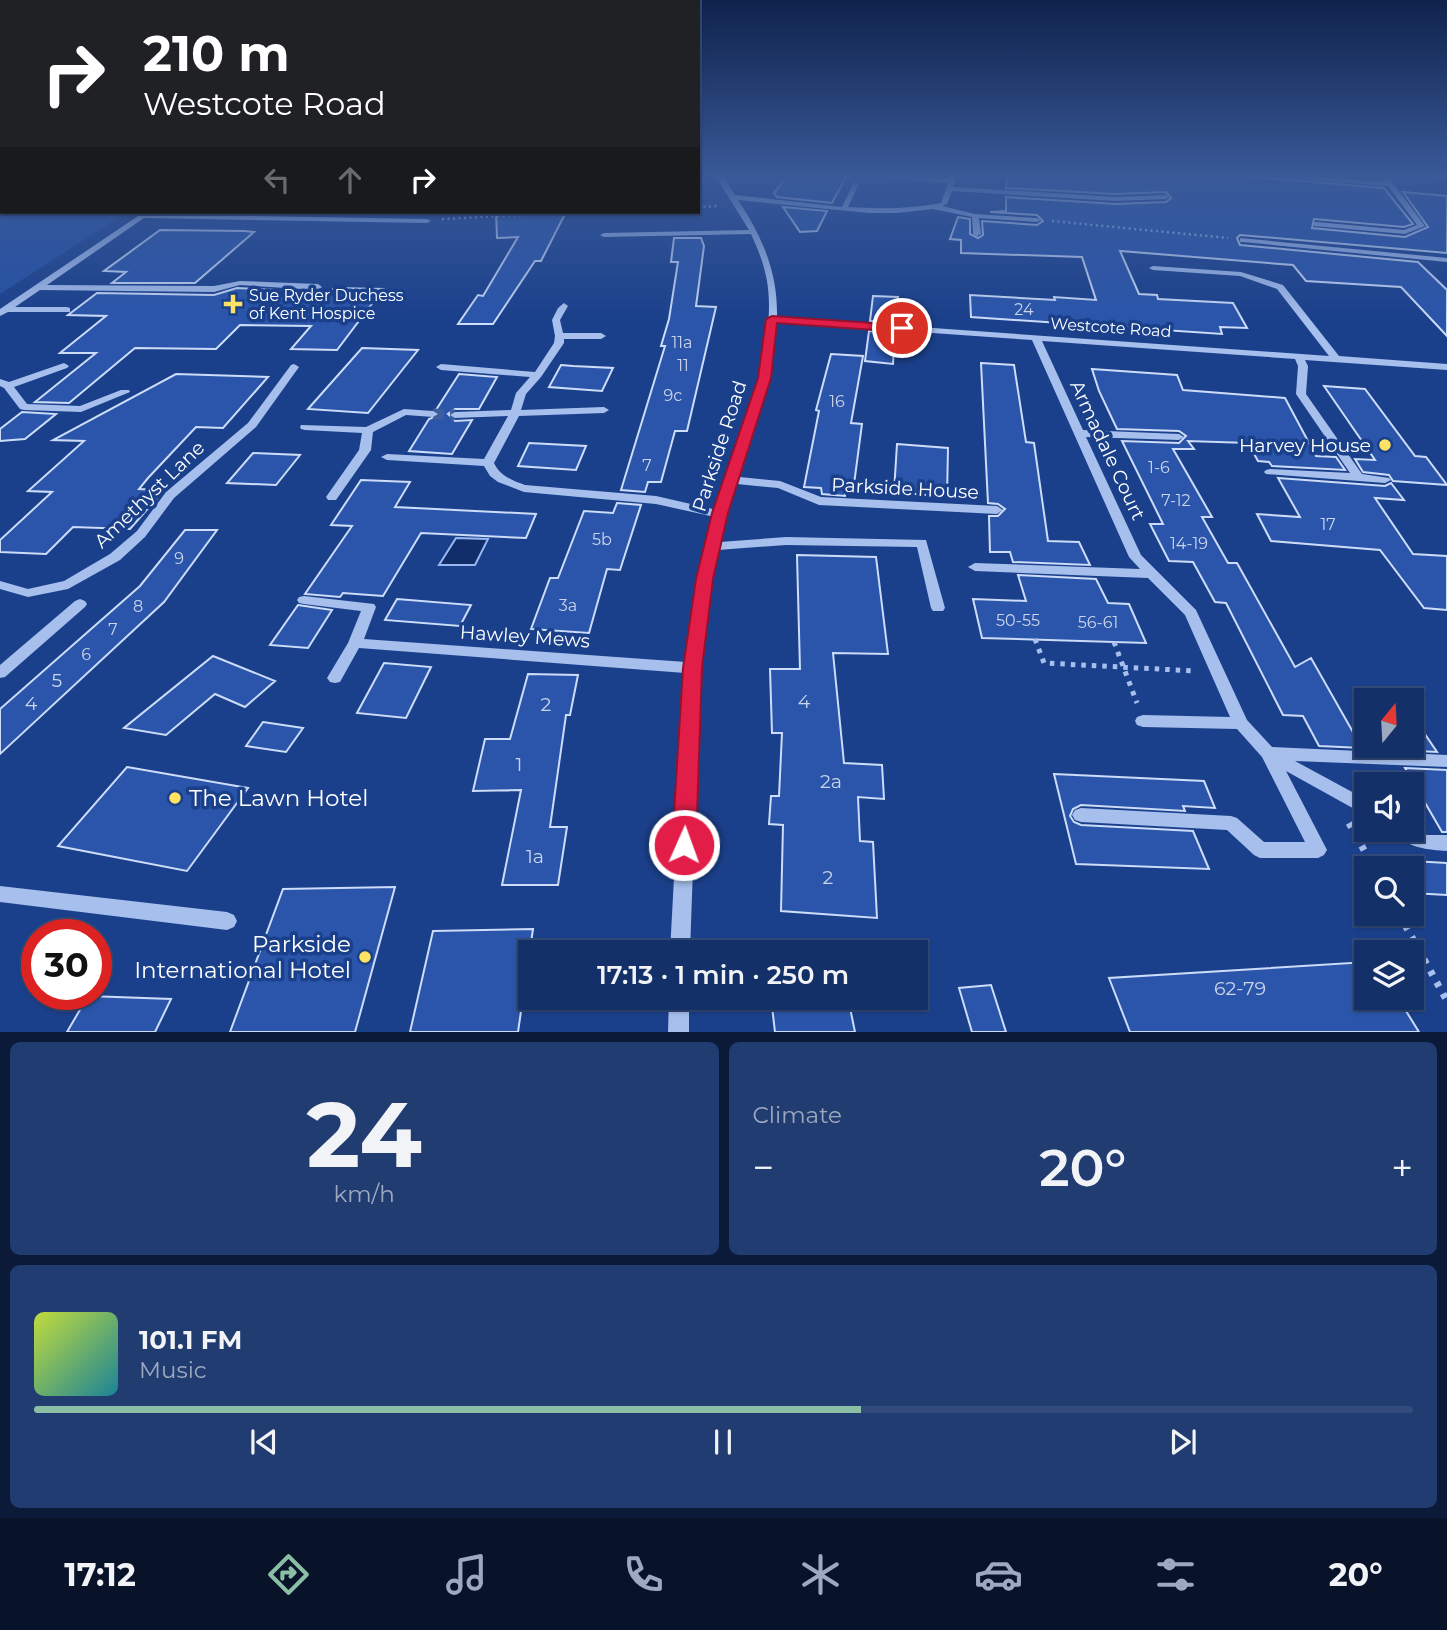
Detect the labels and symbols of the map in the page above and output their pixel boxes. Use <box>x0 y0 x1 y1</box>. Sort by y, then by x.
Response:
place label: Sue Ryder Duchess of Kent Hospice <box>249 286 404 323</box>
marker: Sue Ryder Duchess of Kent Hospice <box>223 294 243 314</box>
pin <box>872 298 932 358</box>
house number: 24 <box>1014 300 1034 319</box>
street label: Westcote Road <box>1050 314 1172 341</box>
house number: 11a <box>672 333 693 352</box>
house number: 11 <box>677 356 689 375</box>
street label: Armadale Court <box>1065 377 1150 524</box>
street label: Parkside Road <box>687 378 752 515</box>
house number: 9c <box>664 386 682 405</box>
house number: 16 <box>829 392 845 411</box>
place label: Harvey House <box>1239 434 1371 457</box>
street label: Amethyst Lane <box>89 436 209 553</box>
marker: Harvey House <box>1377 437 1393 453</box>
house number: 7 <box>642 456 652 475</box>
house number: 1-6 <box>1148 458 1170 477</box>
street label: Parkside House <box>831 473 979 504</box>
house number: 7-12 <box>1161 491 1191 510</box>
house number: 17 <box>1320 515 1336 534</box>
house number: 5b <box>592 530 612 549</box>
house number: 14-19 <box>1170 534 1208 553</box>
house number: 9 <box>174 549 184 568</box>
house number: 3a <box>559 596 577 615</box>
house number: 8 <box>133 597 143 616</box>
house number: 50-55 <box>996 611 1040 630</box>
house number: 56-61 <box>1078 613 1118 632</box>
house number: 7 <box>108 620 118 639</box>
street label: Hawley Mews <box>459 620 591 653</box>
house number: 6 <box>81 645 91 664</box>
house number: 5 <box>52 669 63 692</box>
north arrow <box>1354 688 1424 758</box>
house number: 4 <box>798 690 811 713</box>
house number: 4 <box>25 692 38 715</box>
house number: 2 <box>541 693 552 716</box>
house number: 1 <box>516 753 522 776</box>
house number: 2a <box>820 770 842 793</box>
place label: The Lawn Hotel <box>189 784 368 812</box>
marker: The Lawn Hotel <box>167 790 183 806</box>
position arrow <box>647 808 721 882</box>
house number: 1a <box>526 845 544 868</box>
house number: 2 <box>823 866 834 889</box>
speed limit sign: 30 <box>21 919 112 1010</box>
place label: Parkside International Hotel <box>134 930 351 984</box>
marker: Parkside International Hotel <box>357 949 373 965</box>
house number: 62-79 <box>1214 977 1266 1000</box>

